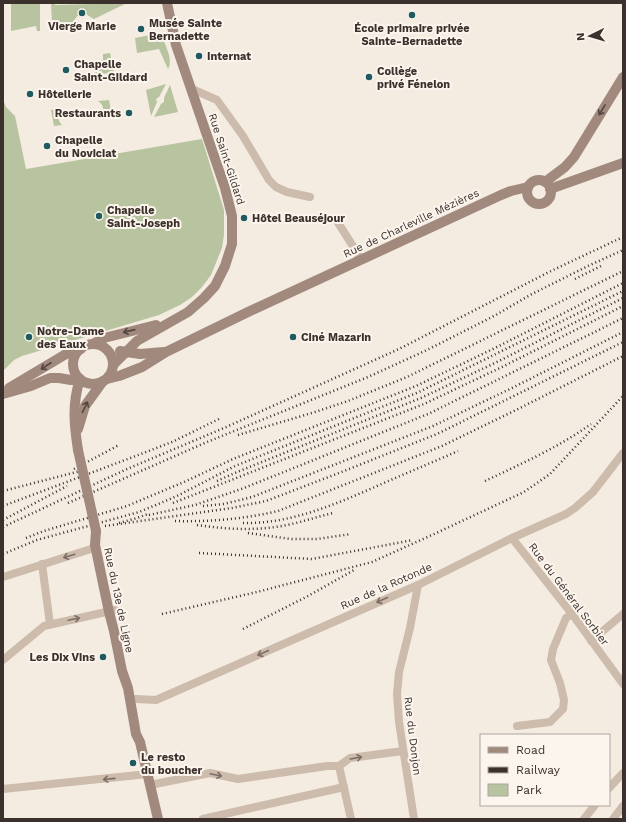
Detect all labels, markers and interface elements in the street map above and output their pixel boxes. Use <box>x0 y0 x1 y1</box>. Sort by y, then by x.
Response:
marker: Vierge Marie <box>77 8 87 18</box>
marker: École primaire privée Sainte-Bernadette <box>407 10 417 20</box>
north arrow <box>570 16 610 56</box>
place label: Musée Sainte Bernadette <box>149 17 222 43</box>
place label: Vierge Marie <box>48 20 116 33</box>
place label: École primaire privée Sainte-Bernadette <box>354 22 470 48</box>
marker: Musée Sainte Bernadette <box>136 24 146 34</box>
text: N <box>574 32 587 41</box>
place label: Internat <box>207 50 251 63</box>
marker: Internat <box>194 51 204 61</box>
place label: Chapelle Saint-Gildard <box>74 58 147 84</box>
marker: Chapelle Saint-Gildard <box>61 65 71 75</box>
place label: Collège privé Fénelon <box>377 65 450 91</box>
marker: Collège privé Fénelon <box>364 72 374 82</box>
place label: Hôtellerie <box>38 88 92 101</box>
marker: Hôtellerie <box>25 89 35 99</box>
one-way arrow <box>598 104 606 116</box>
place label: Restaurants <box>55 107 121 120</box>
marker: Restaurants <box>124 108 134 118</box>
street label: Rue Saint-Gildard <box>206 112 247 207</box>
place label: Chapelle du Noviciat <box>55 134 116 160</box>
marker: Chapelle du Noviciat <box>42 141 52 151</box>
street label: Rue de Charleville Mézières <box>341 186 481 261</box>
place label: Chapelle Saint-Joseph <box>107 204 180 230</box>
marker: Chapelle Saint-Joseph <box>94 211 104 221</box>
place label: Hôtel Beauséjour <box>252 212 345 225</box>
marker: Hôtel Beauséjour <box>239 213 249 223</box>
place label: Notre-Dame des Eaux <box>37 325 104 351</box>
one-way arrow <box>122 328 135 336</box>
place label: Ciné Mazarin <box>301 331 371 344</box>
marker: Notre-Dame des Eaux <box>24 332 34 342</box>
marker: Ciné Mazarin <box>288 332 298 342</box>
one-way arrow <box>41 362 52 371</box>
one-way arrow <box>82 402 89 414</box>
street label: Rue du Général Sorbier <box>526 540 612 649</box>
street label: Rue du 13e de Ligne <box>101 546 136 654</box>
one-way arrow <box>63 553 76 560</box>
street label: Rue de la Rotonde <box>338 560 434 613</box>
one-way arrow <box>376 597 388 604</box>
one-way arrow <box>67 615 80 623</box>
one-way arrow <box>258 650 270 657</box>
place label: Les Dix Vins <box>30 651 95 664</box>
marker: Les Dix Vins <box>98 652 108 662</box>
street label: Rue du Donjon <box>401 696 424 776</box>
legend <box>480 734 610 806</box>
text: Road <box>516 743 545 757</box>
place label: Le resto du boucher <box>141 751 203 777</box>
one-way arrow <box>349 754 362 762</box>
marker: Le resto du boucher <box>128 758 138 768</box>
text: Railway <box>516 763 561 777</box>
one-way arrow <box>209 771 222 779</box>
one-way arrow <box>103 775 116 782</box>
text: Park <box>516 783 542 797</box>

